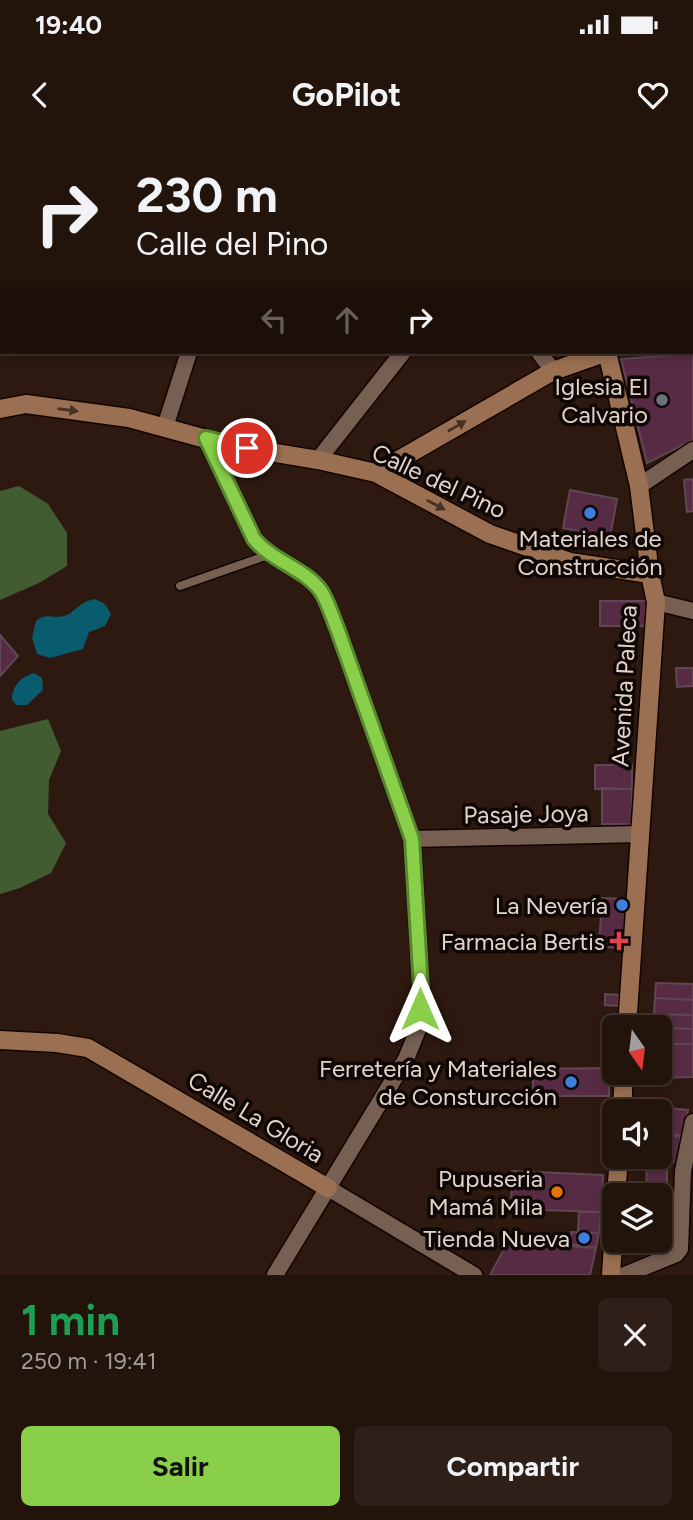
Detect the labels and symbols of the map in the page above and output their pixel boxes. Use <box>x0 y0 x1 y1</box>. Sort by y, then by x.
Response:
place label: Iglesia El Calvario <box>555 372 648 429</box>
marker: Iglesia El Calvario <box>654 392 670 408</box>
one-way arrow <box>57 404 79 415</box>
pin <box>217 418 277 478</box>
one-way arrow <box>447 420 466 433</box>
street label: Calle del Pino <box>367 437 511 525</box>
one-way arrow <box>427 499 446 511</box>
marker: Materiales de Construcción <box>582 505 598 521</box>
place label: Materiales de Construcción <box>517 524 663 581</box>
street label: Avenida Paleca <box>605 604 643 768</box>
street label: Pasaje Joya <box>463 798 589 830</box>
place label: La Nevería <box>495 891 608 920</box>
marker: La Nevería <box>614 897 630 913</box>
place label: Farmacia Bertis <box>441 927 605 956</box>
marker: Farmacia Bertis <box>611 933 627 949</box>
position arrow <box>383 972 457 1046</box>
north arrow <box>602 1015 672 1085</box>
place label: Ferretería y Materiales de Consturcción <box>319 1054 557 1111</box>
street label: Calle La Gloria <box>183 1065 329 1169</box>
marker: Ferretería y Materiales de Consturcción <box>563 1074 579 1090</box>
place label: Pupuseria Mamá Mila <box>428 1164 543 1221</box>
marker: Pupuseria Mamá Mila <box>549 1184 565 1200</box>
place label: Tienda Nueva <box>423 1224 570 1253</box>
marker: Tienda Nueva <box>576 1230 592 1246</box>

